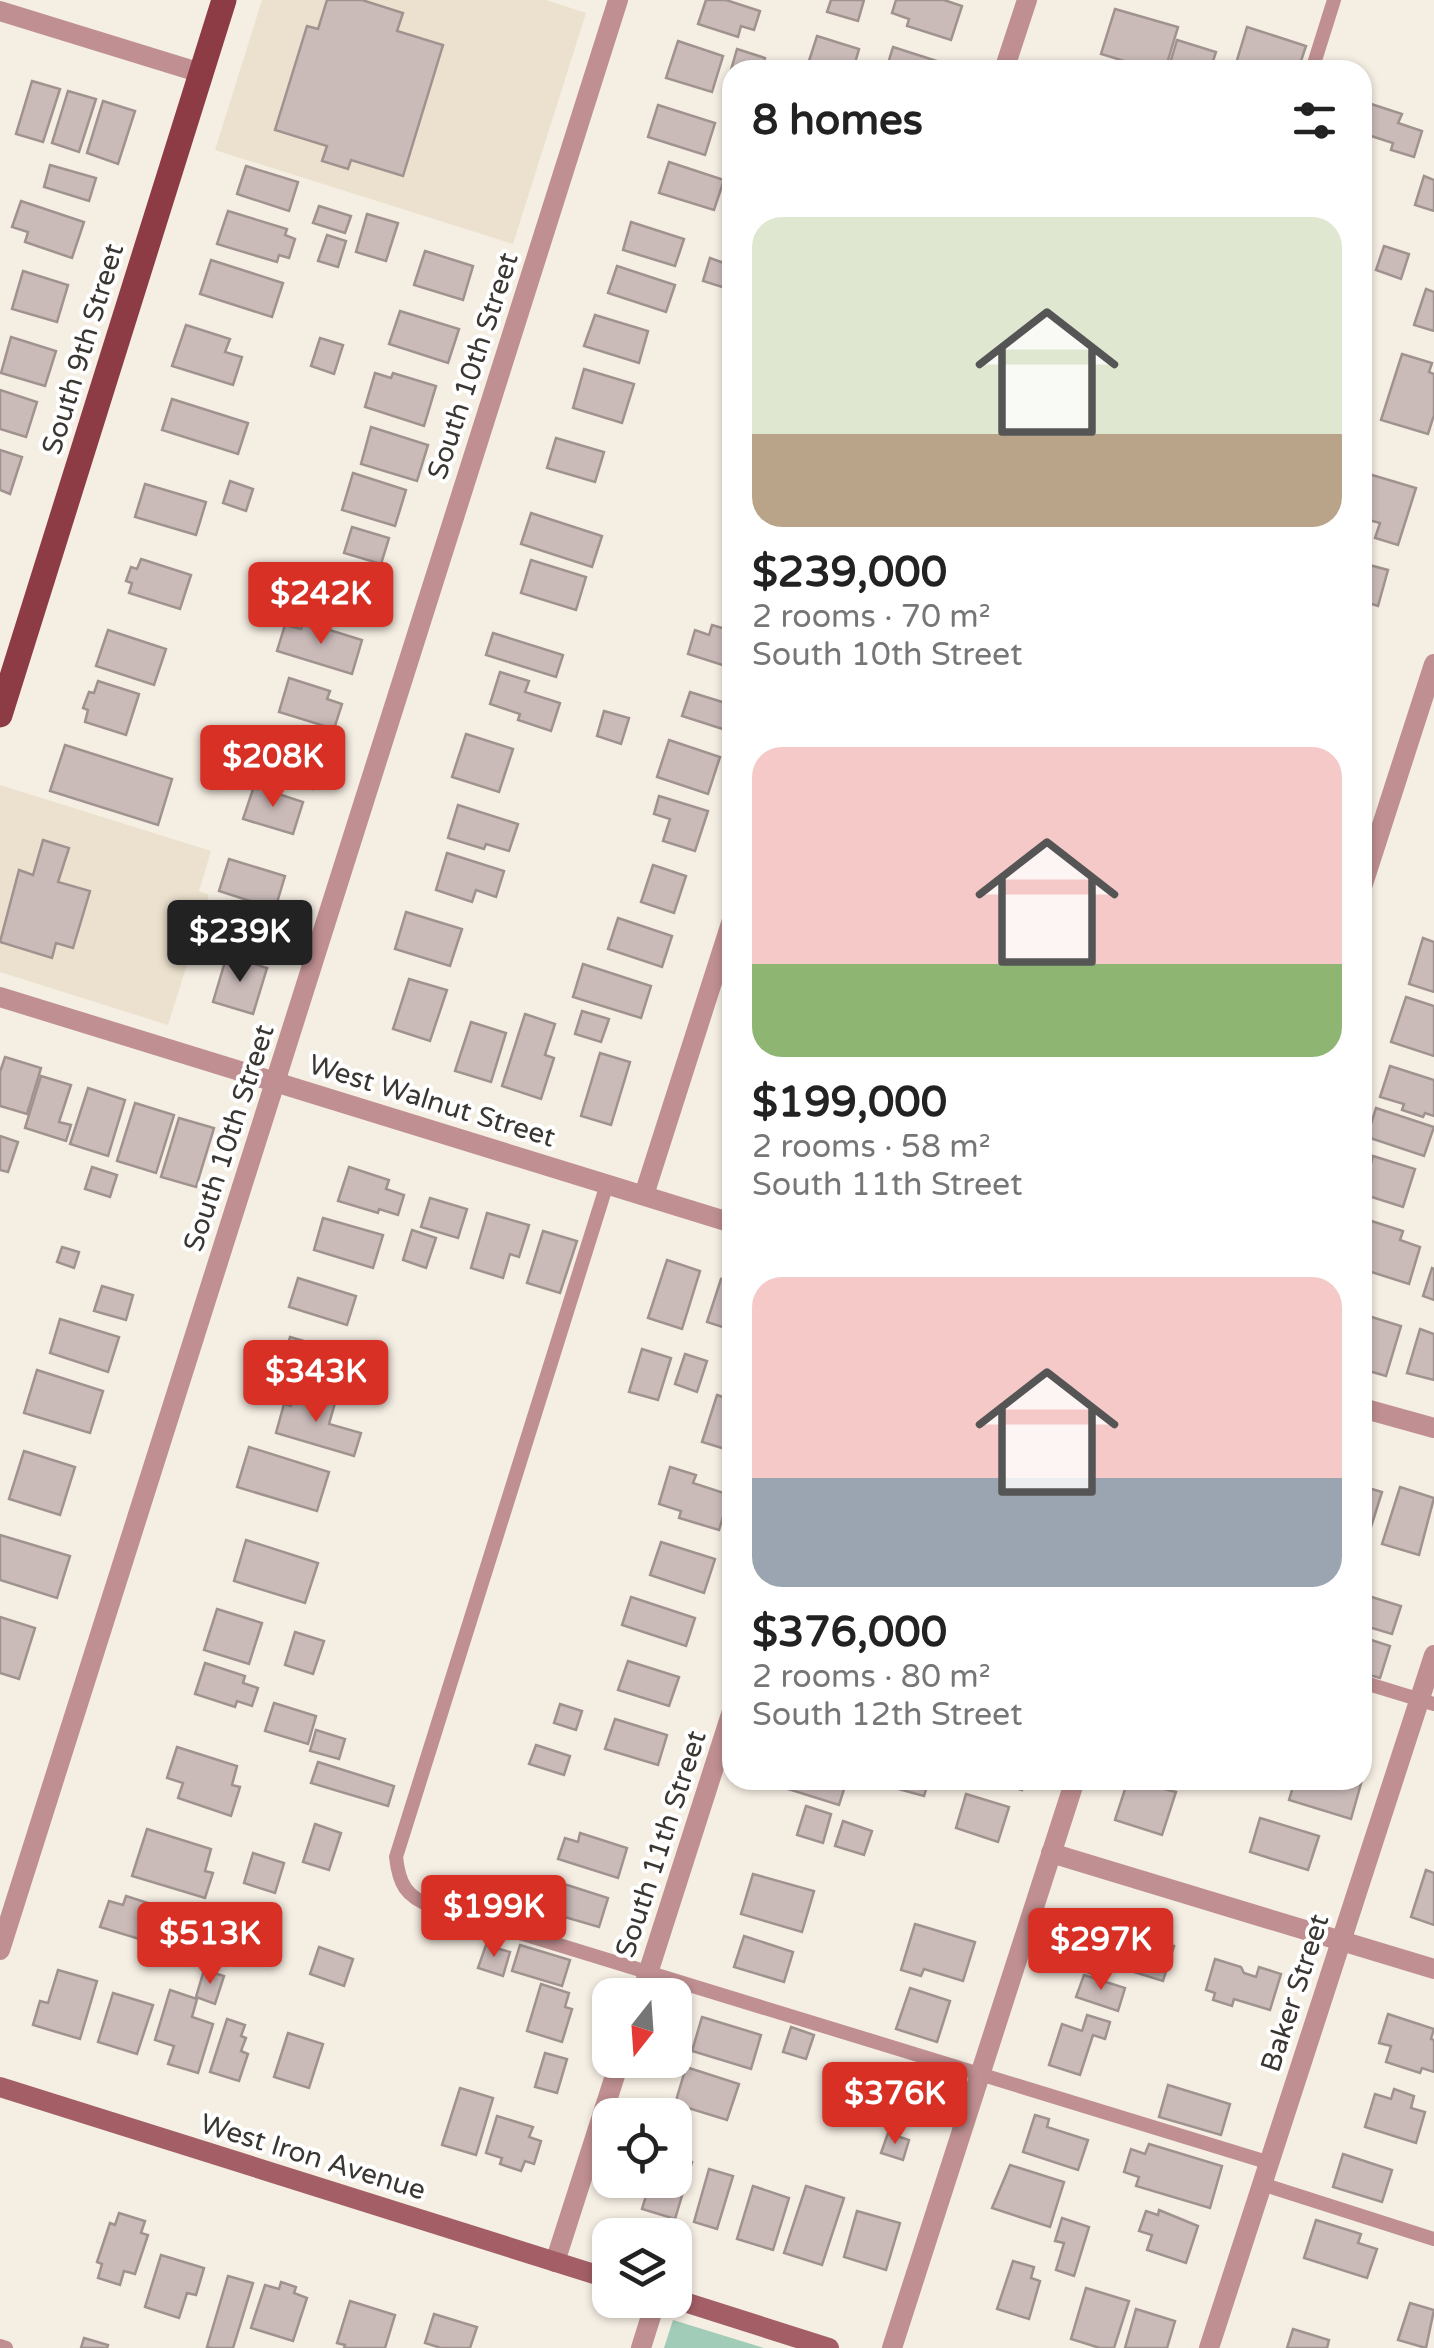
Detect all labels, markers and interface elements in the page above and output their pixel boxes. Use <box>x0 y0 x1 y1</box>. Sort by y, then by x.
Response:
icon: filters <box>1287 93 1342 148</box>
text: 8 homes <box>752 95 923 146</box>
street label: South 9th Street <box>35 239 131 459</box>
street label: South 10th Street <box>420 248 526 484</box>
icon: home <box>957 282 1137 462</box>
text: $239,000 <box>752 547 947 598</box>
pin: $242K <box>251 562 391 647</box>
text: $242K <box>270 575 372 613</box>
text: 2 rooms · 70 m² <box>752 598 991 636</box>
text: South 10th Street <box>752 636 1022 674</box>
pin: $208K <box>203 725 343 810</box>
text: $208K <box>222 738 324 776</box>
icon: home <box>957 812 1137 992</box>
pin: $239K <box>170 900 310 985</box>
text: $239K <box>189 913 291 951</box>
street label: South 10th Street <box>176 1020 282 1256</box>
street label: West Walnut Street <box>305 1047 560 1155</box>
text: $199,000 <box>752 1077 947 1128</box>
text: 2 rooms · 58 m² <box>752 1128 991 1166</box>
text: South 11th Street <box>752 1166 1022 1204</box>
pin: $343K <box>246 1340 386 1425</box>
icon: home <box>957 1342 1137 1522</box>
text: $343K <box>265 1353 367 1391</box>
text: $376,000 <box>752 1607 947 1658</box>
text: 2 rooms · 80 m² <box>752 1658 991 1696</box>
text: South 12th Street <box>752 1696 1022 1734</box>
street label: South 11th Street <box>608 1726 714 1962</box>
pin: $199K <box>424 1875 564 1960</box>
text: $199K <box>443 1888 545 1926</box>
pin: $513K <box>140 1902 280 1987</box>
pin: $297K <box>1031 1908 1171 1993</box>
street label: Baker Street <box>1253 1909 1337 2076</box>
text: $513K <box>159 1915 261 1953</box>
text: $297K <box>1050 1921 1152 1959</box>
north arrow <box>592 1978 692 2078</box>
map controls <box>592 1978 692 2318</box>
pin: $376K <box>825 2062 965 2147</box>
text: $376K <box>844 2075 946 2113</box>
button: locate <box>592 2098 692 2198</box>
street label: West Iron Avenue <box>196 2107 430 2207</box>
button: layers <box>592 2218 692 2318</box>

